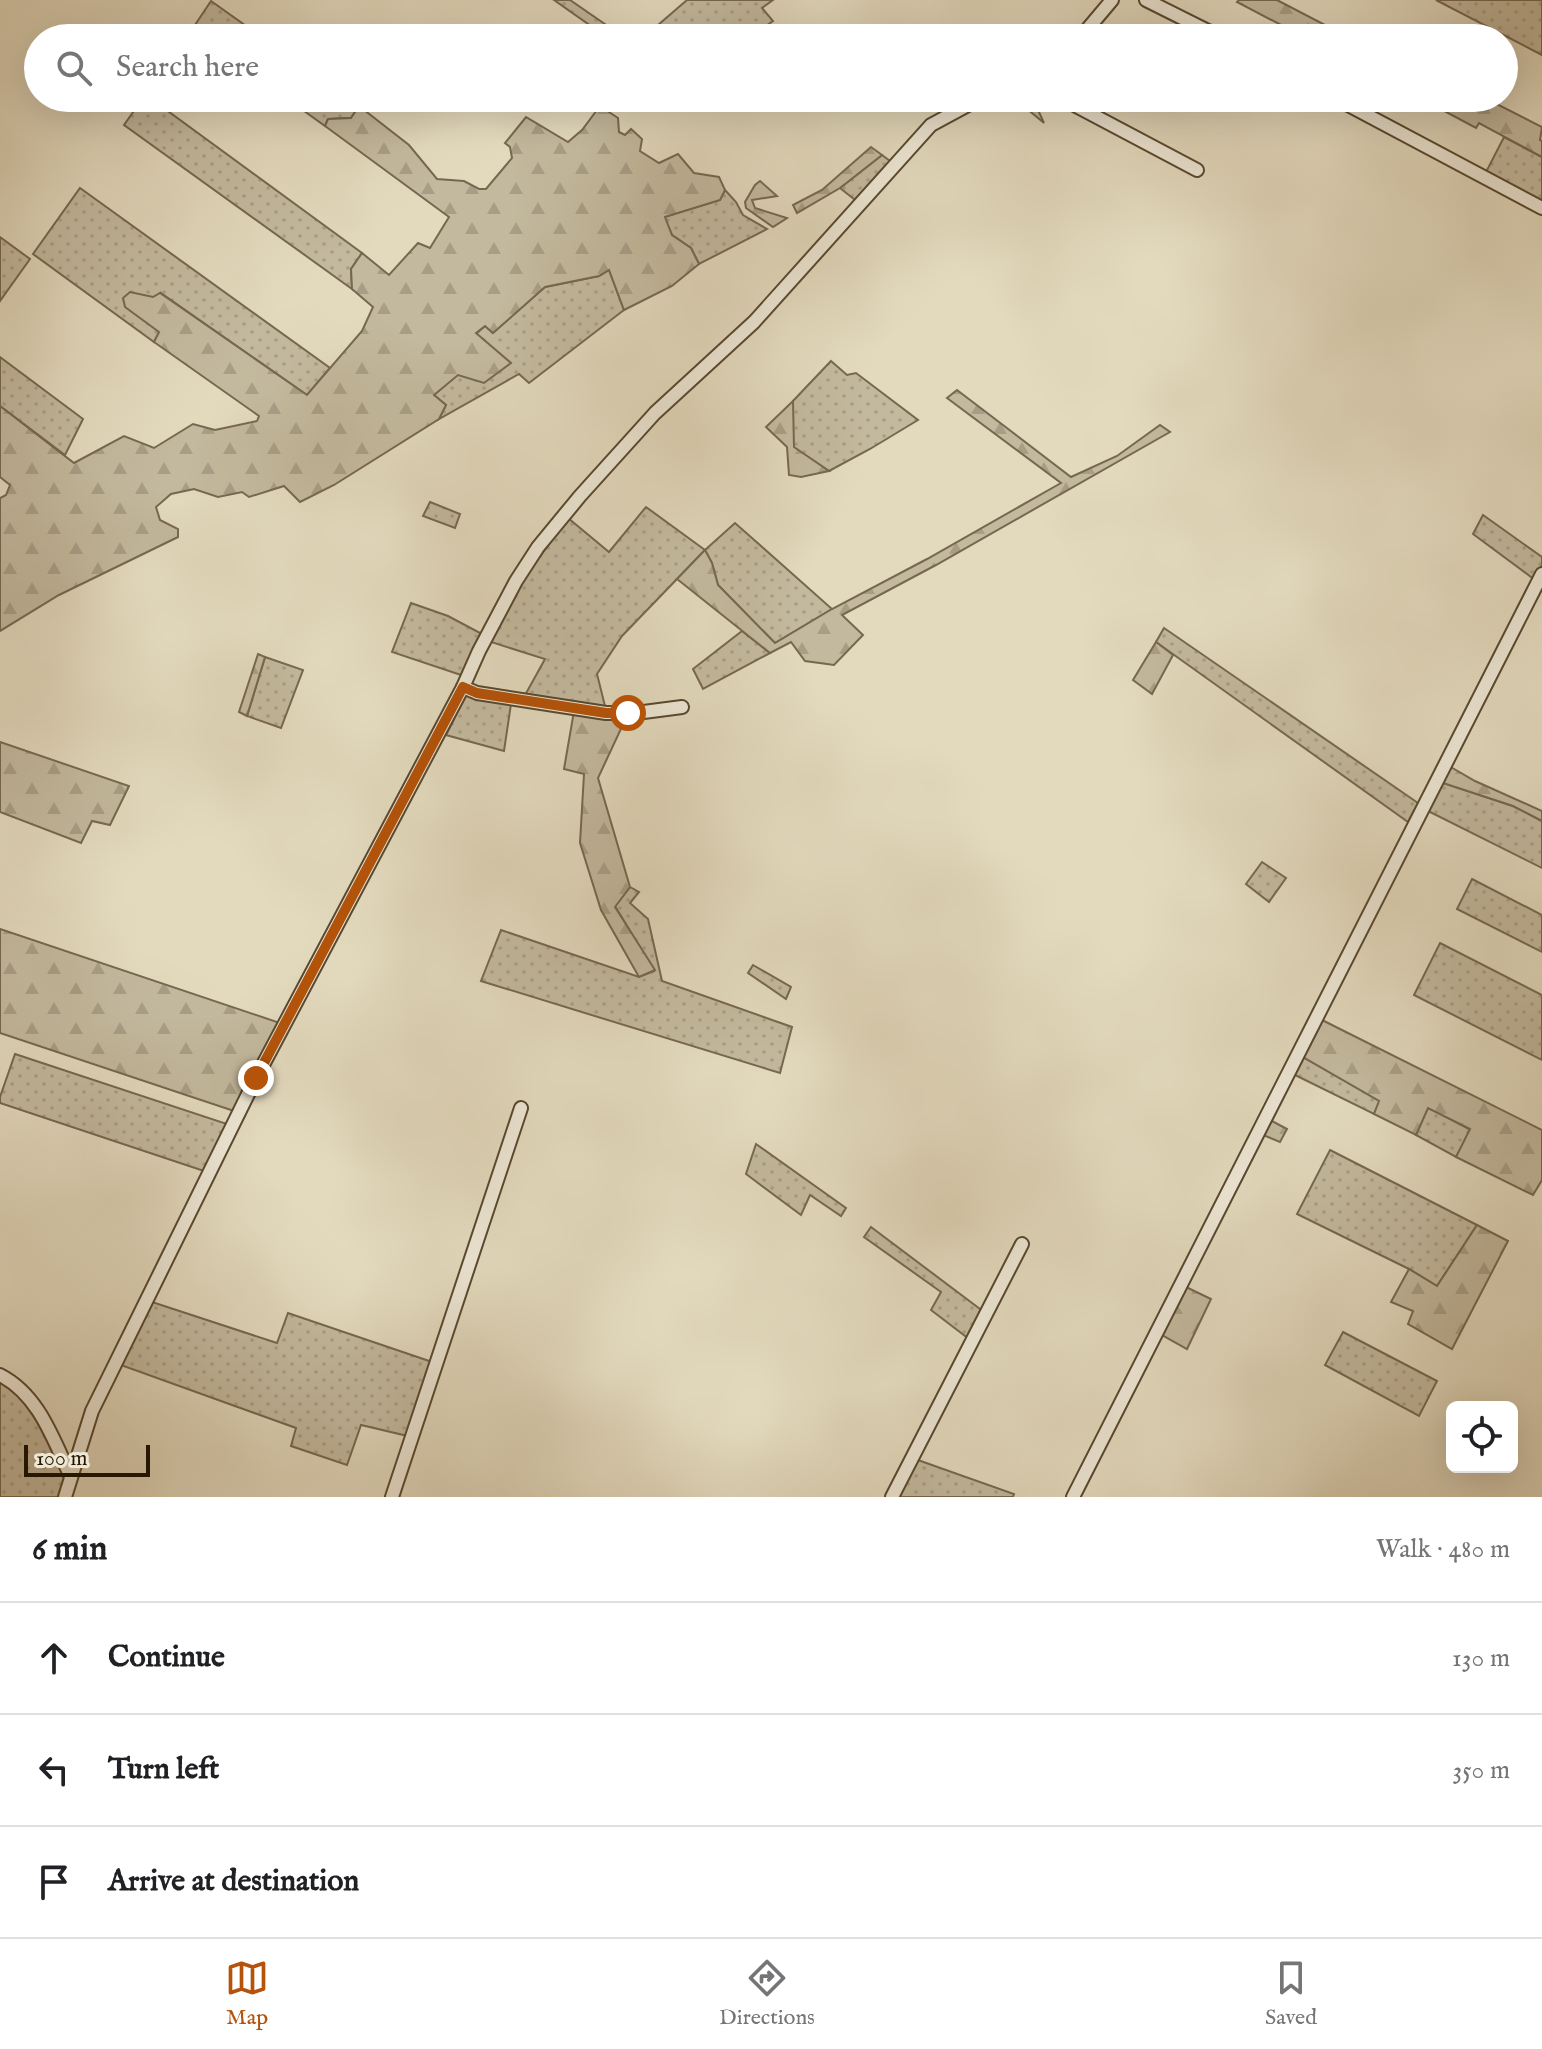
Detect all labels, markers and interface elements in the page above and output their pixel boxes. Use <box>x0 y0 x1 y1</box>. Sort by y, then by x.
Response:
search box <box>24 24 1518 112</box>
icon: search <box>52 46 96 90</box>
text: Search here <box>116 49 259 87</box>
route start <box>610 695 646 731</box>
route end <box>238 1060 274 1096</box>
map controls <box>1446 1401 1518 1473</box>
button: locate <box>1446 1401 1518 1473</box>
scale bar <box>24 1441 150 1477</box>
text: 100 m <box>36 1445 88 1473</box>
text: 6 min <box>32 1528 107 1571</box>
text: Walk · 480 m <box>1376 1533 1510 1566</box>
icon: ahead <box>32 1636 76 1680</box>
text: Continue <box>108 1639 225 1677</box>
text: 130 m <box>1452 1642 1510 1675</box>
icon: left <box>32 1748 76 1792</box>
text: Turn left <box>108 1751 219 1789</box>
text: 350 m <box>1452 1754 1510 1787</box>
icon: arrive <box>32 1860 76 1904</box>
text: Arrive at destination <box>108 1863 359 1901</box>
tab: Map <box>225 1956 269 2032</box>
tab: Directions <box>719 1956 815 2032</box>
tab: Saved <box>1265 1956 1317 2032</box>

